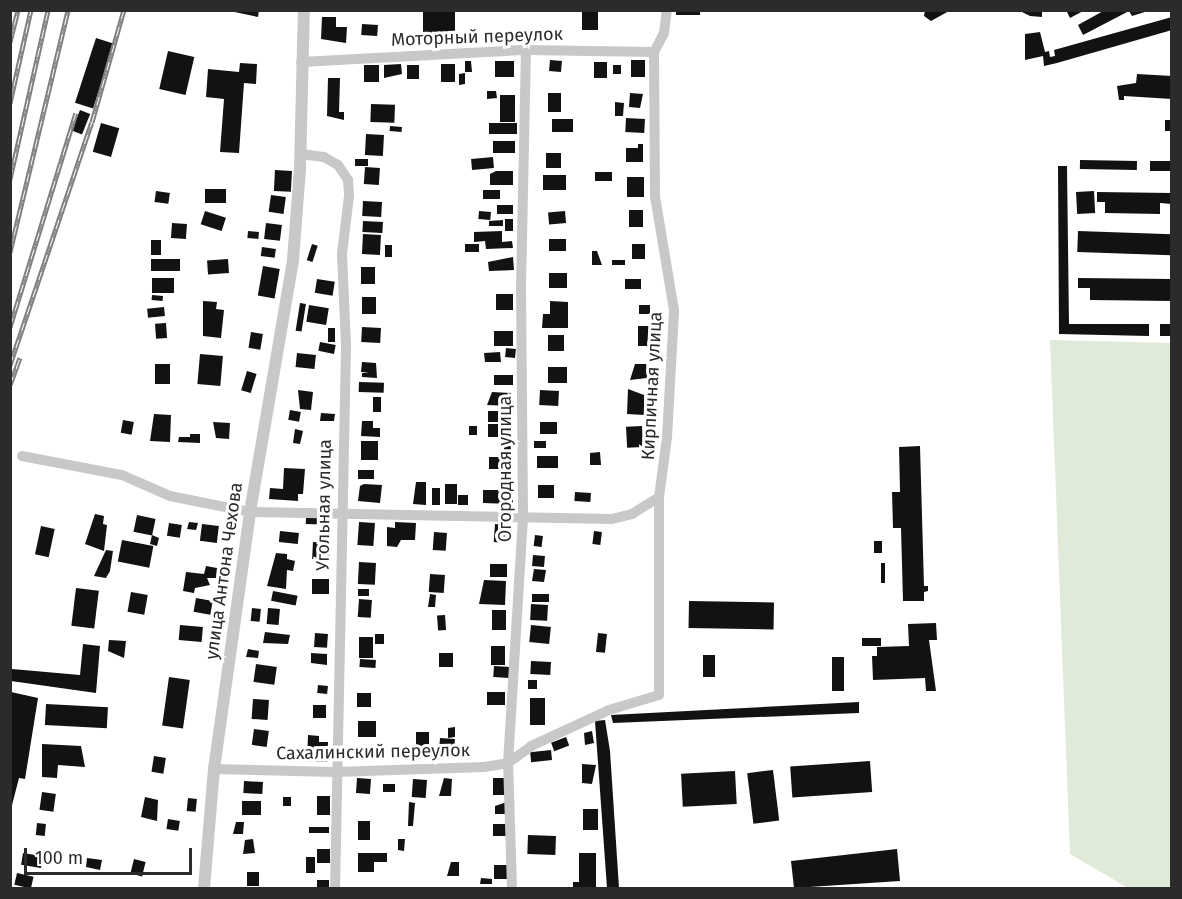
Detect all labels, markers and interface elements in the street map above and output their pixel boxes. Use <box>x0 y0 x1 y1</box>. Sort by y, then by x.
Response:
street label: Моторный переулок <box>391 23 563 51</box>
street label: Кирпичная улица <box>637 311 667 461</box>
street label: Огородная улица <box>494 396 516 542</box>
street label: Угольная улица <box>312 439 336 571</box>
street label: улица Антона Чехова <box>201 481 247 661</box>
street label: Сахалинский переулок <box>276 740 470 764</box>
scale bar <box>27 836 195 874</box>
text: 100 m <box>35 847 83 869</box>

